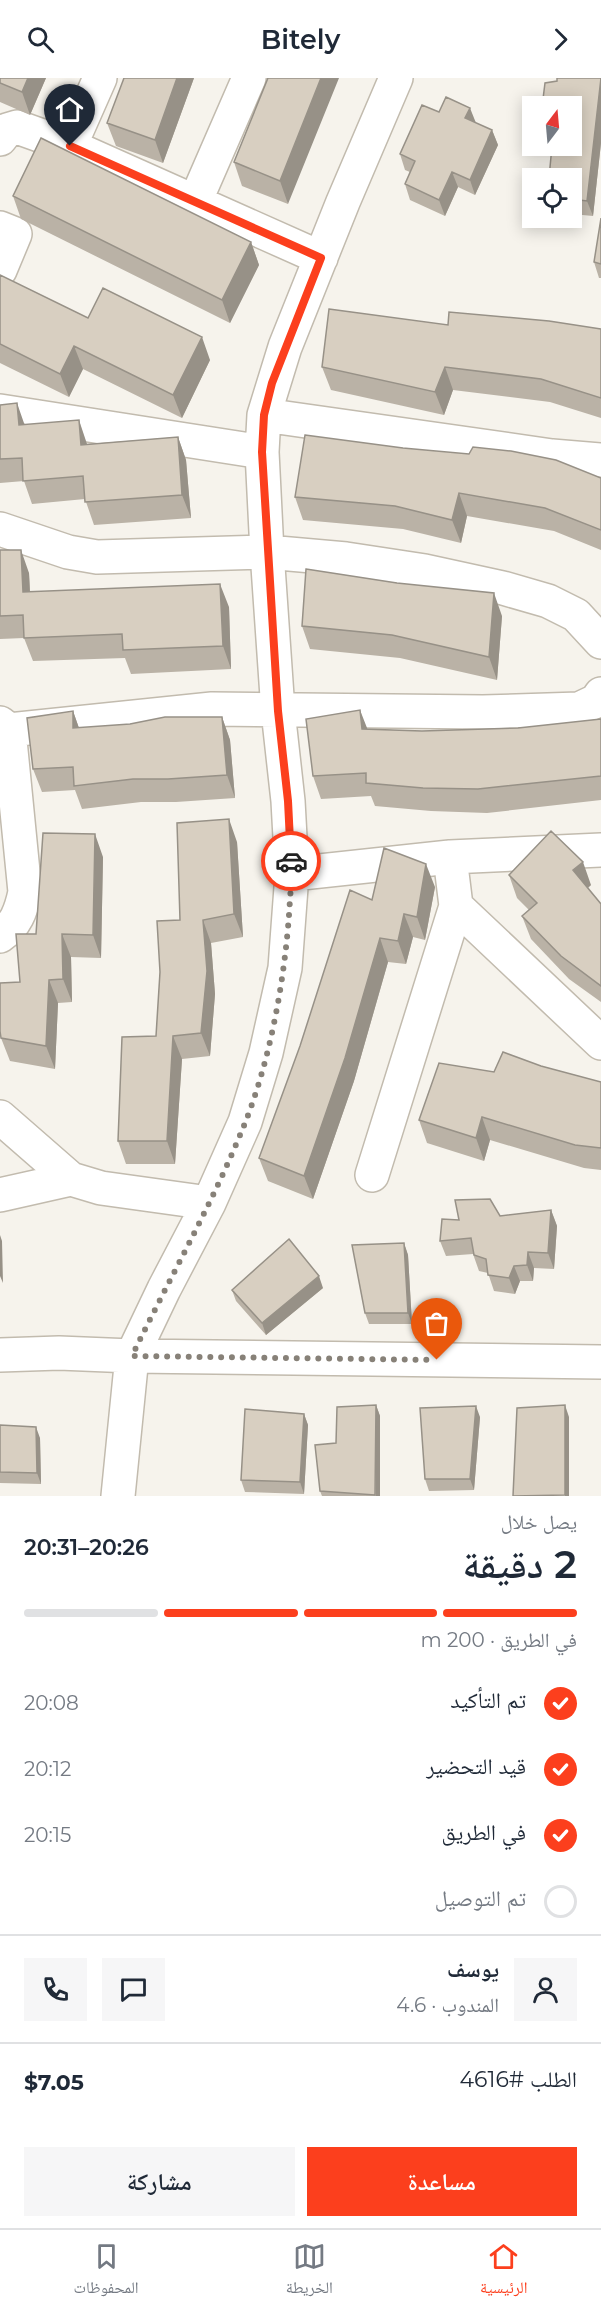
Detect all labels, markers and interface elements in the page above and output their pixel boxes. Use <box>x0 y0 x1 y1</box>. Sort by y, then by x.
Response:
icon: search <box>24 23 57 56</box>
text: Bitely <box>261 23 340 56</box>
icon: forward <box>544 23 577 56</box>
pin <box>44 84 95 146</box>
icon: home <box>53 93 86 126</box>
north arrow <box>522 96 582 156</box>
map controls <box>522 96 582 228</box>
button: locate <box>522 168 582 228</box>
courier <box>261 831 321 891</box>
icon: car <box>275 845 308 878</box>
pin <box>411 1298 462 1360</box>
icon: bag <box>420 1307 453 1340</box>
text: يصل خلال <box>501 1510 577 1534</box>
text: 20:26–20:31 <box>24 1534 149 1561</box>
text: 2 دقيقة <box>462 1540 577 1588</box>
text: في الطريق · 200 m <box>420 1628 577 1652</box>
text: تم التأكيد <box>450 1687 526 1714</box>
icon: check <box>544 1687 577 1720</box>
text: 20:08 <box>24 1691 79 1715</box>
text: قيد التحضير <box>426 1753 526 1780</box>
icon: check <box>544 1753 577 1786</box>
text: 20:12 <box>24 1757 71 1781</box>
text: في الطريق <box>442 1819 526 1846</box>
icon: check <box>544 1819 577 1852</box>
text: 20:15 <box>24 1823 71 1847</box>
text: تم التوصيل <box>435 1885 526 1912</box>
text: يوسف <box>447 1956 499 1983</box>
button: phone <box>24 1958 87 2021</box>
button: chat <box>102 1958 165 2021</box>
button: person <box>514 1958 577 2021</box>
text: المندوب · 4.6 <box>396 1993 499 2017</box>
text: الطلب #4616 <box>460 2066 577 2093</box>
text: $7.05 <box>24 2069 84 2096</box>
button: مشاركة <box>24 2147 295 2216</box>
button: مساعدة <box>307 2147 577 2216</box>
tab: المحفوظات <box>74 2240 139 2303</box>
tab: الخريطة <box>286 2240 333 2303</box>
tab: الرئيسية <box>480 2240 527 2303</box>

